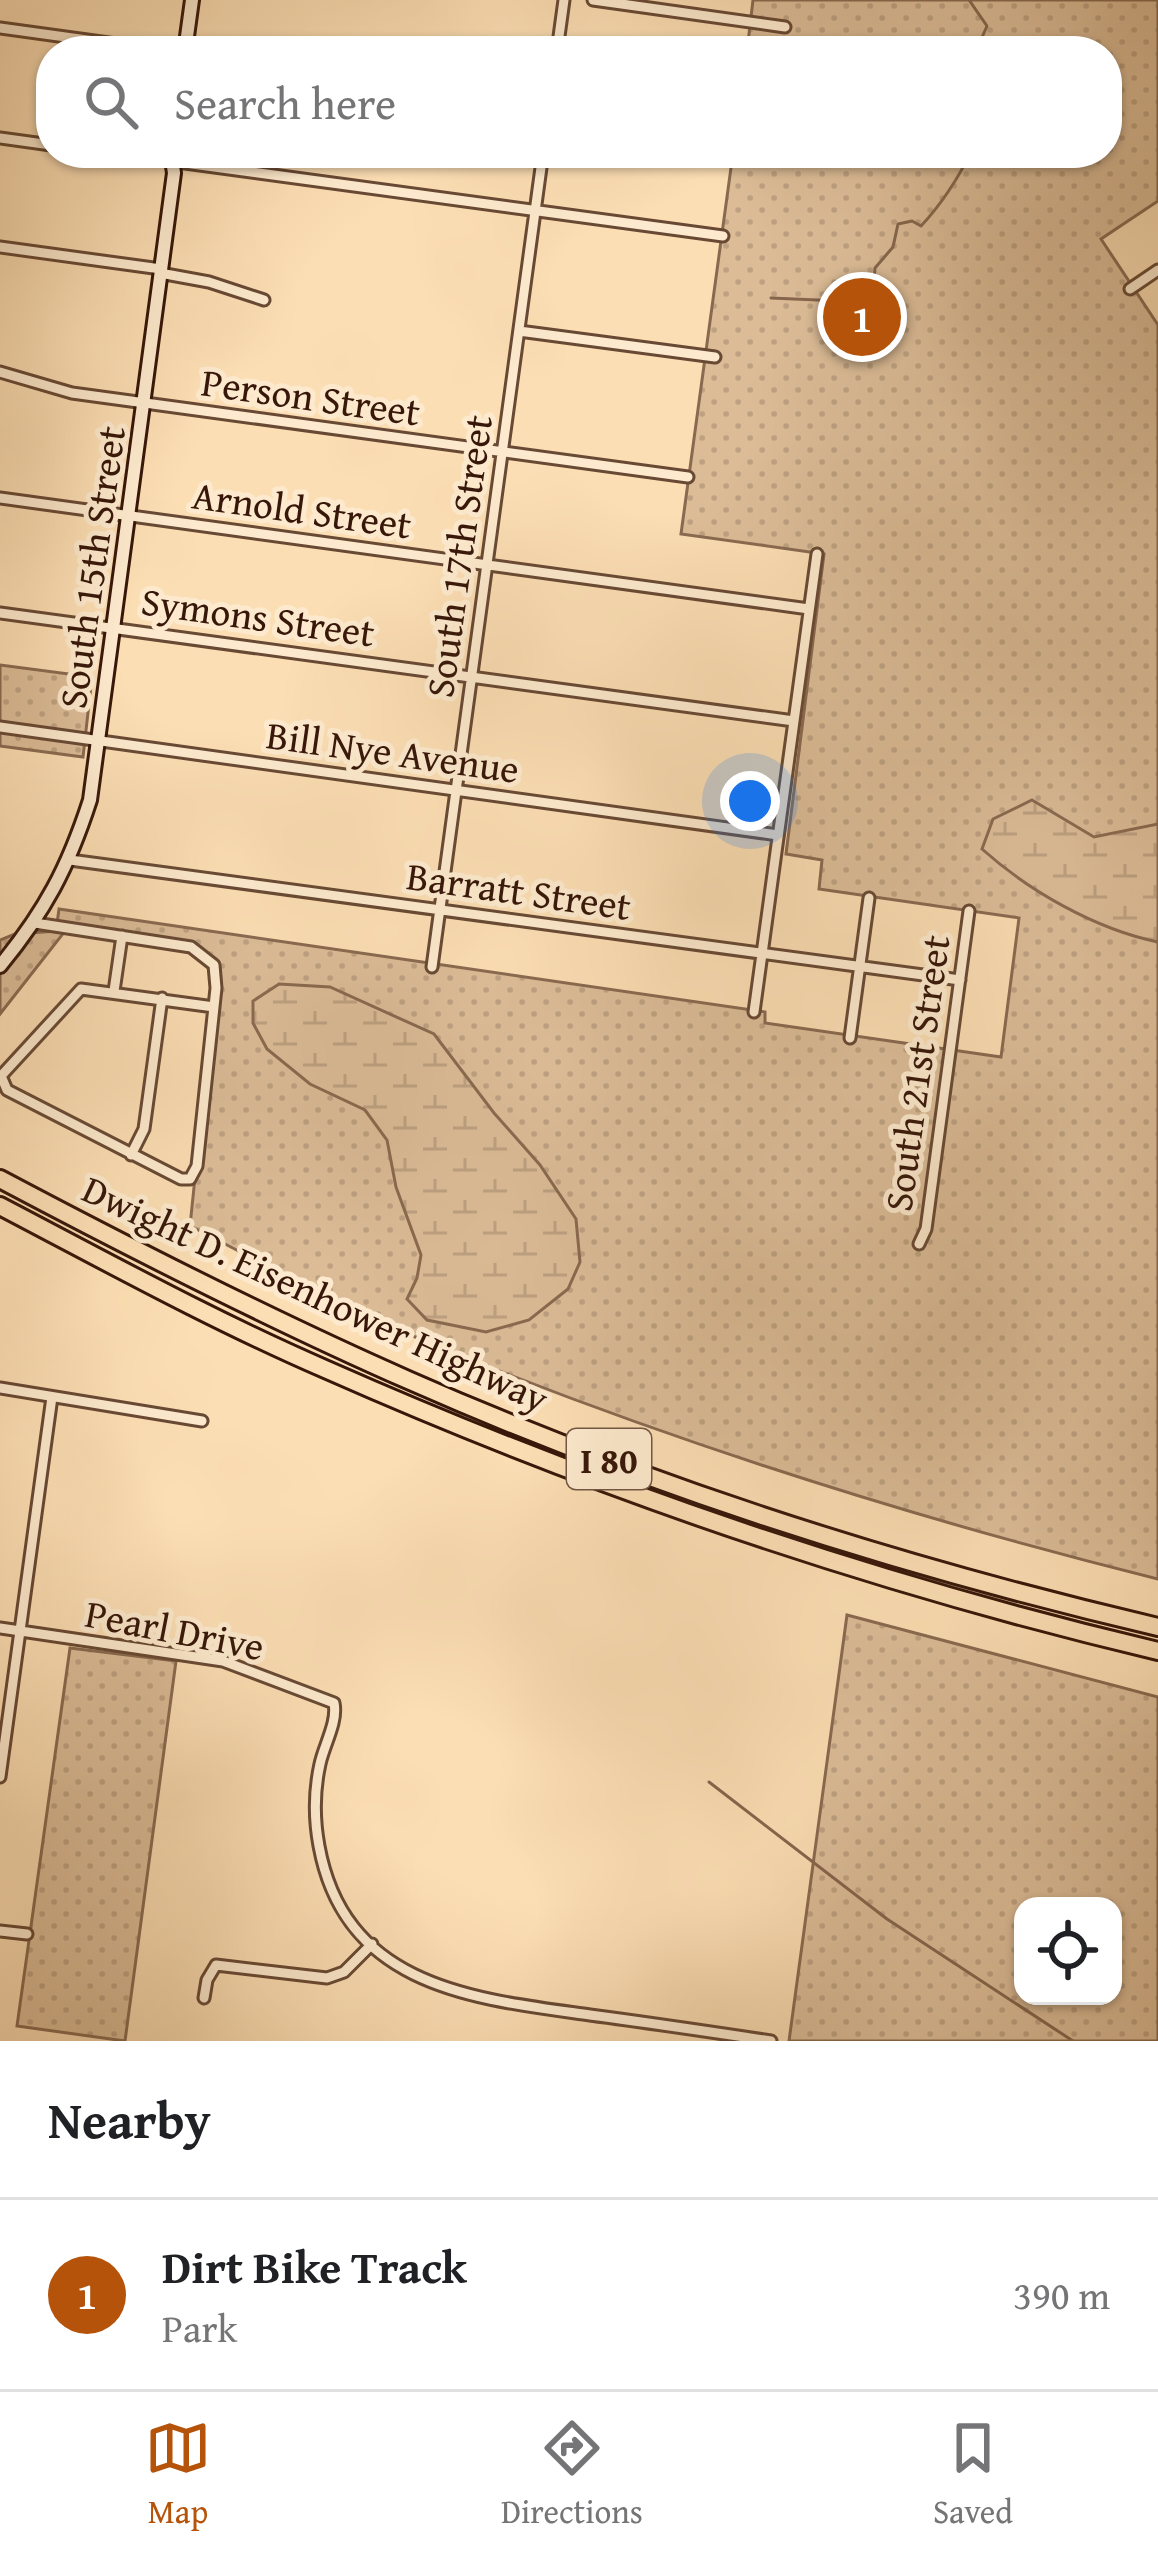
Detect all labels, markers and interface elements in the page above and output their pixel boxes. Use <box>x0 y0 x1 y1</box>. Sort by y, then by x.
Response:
search box <box>36 36 1122 168</box>
icon: search <box>78 69 144 135</box>
text: Search here <box>174 70 396 135</box>
pin: 1 <box>823 272 901 362</box>
street label: Person Street <box>198 352 424 440</box>
street label: South 17th Street <box>410 411 506 701</box>
street label: South 15th Street <box>43 422 139 712</box>
street label: Arnold Street <box>189 465 415 553</box>
street label: Symons Street <box>138 571 378 661</box>
street label: Bill Nye Avenue <box>263 705 523 797</box>
your location <box>720 771 780 831</box>
street label: Barratt Street <box>403 846 635 934</box>
street label: South 21st Street <box>868 931 964 1215</box>
street label: Dwight D. Eisenhower Highway <box>74 1160 559 1426</box>
road number: I 80 <box>567 1429 651 1489</box>
street label: Pearl Drive <box>81 1584 269 1674</box>
map controls <box>1014 1897 1122 2005</box>
button: locate <box>1014 1897 1122 2005</box>
text: Nearby <box>48 2082 211 2157</box>
text: Dirt Bike Track <box>162 2234 467 2299</box>
text: 1 <box>77 2266 97 2323</box>
text: 390 m <box>1013 2266 1110 2323</box>
text: Park <box>162 2299 237 2356</box>
tab: Map <box>145 2415 211 2535</box>
tab: Directions <box>501 2415 643 2535</box>
tab: Saved <box>933 2415 1013 2535</box>

